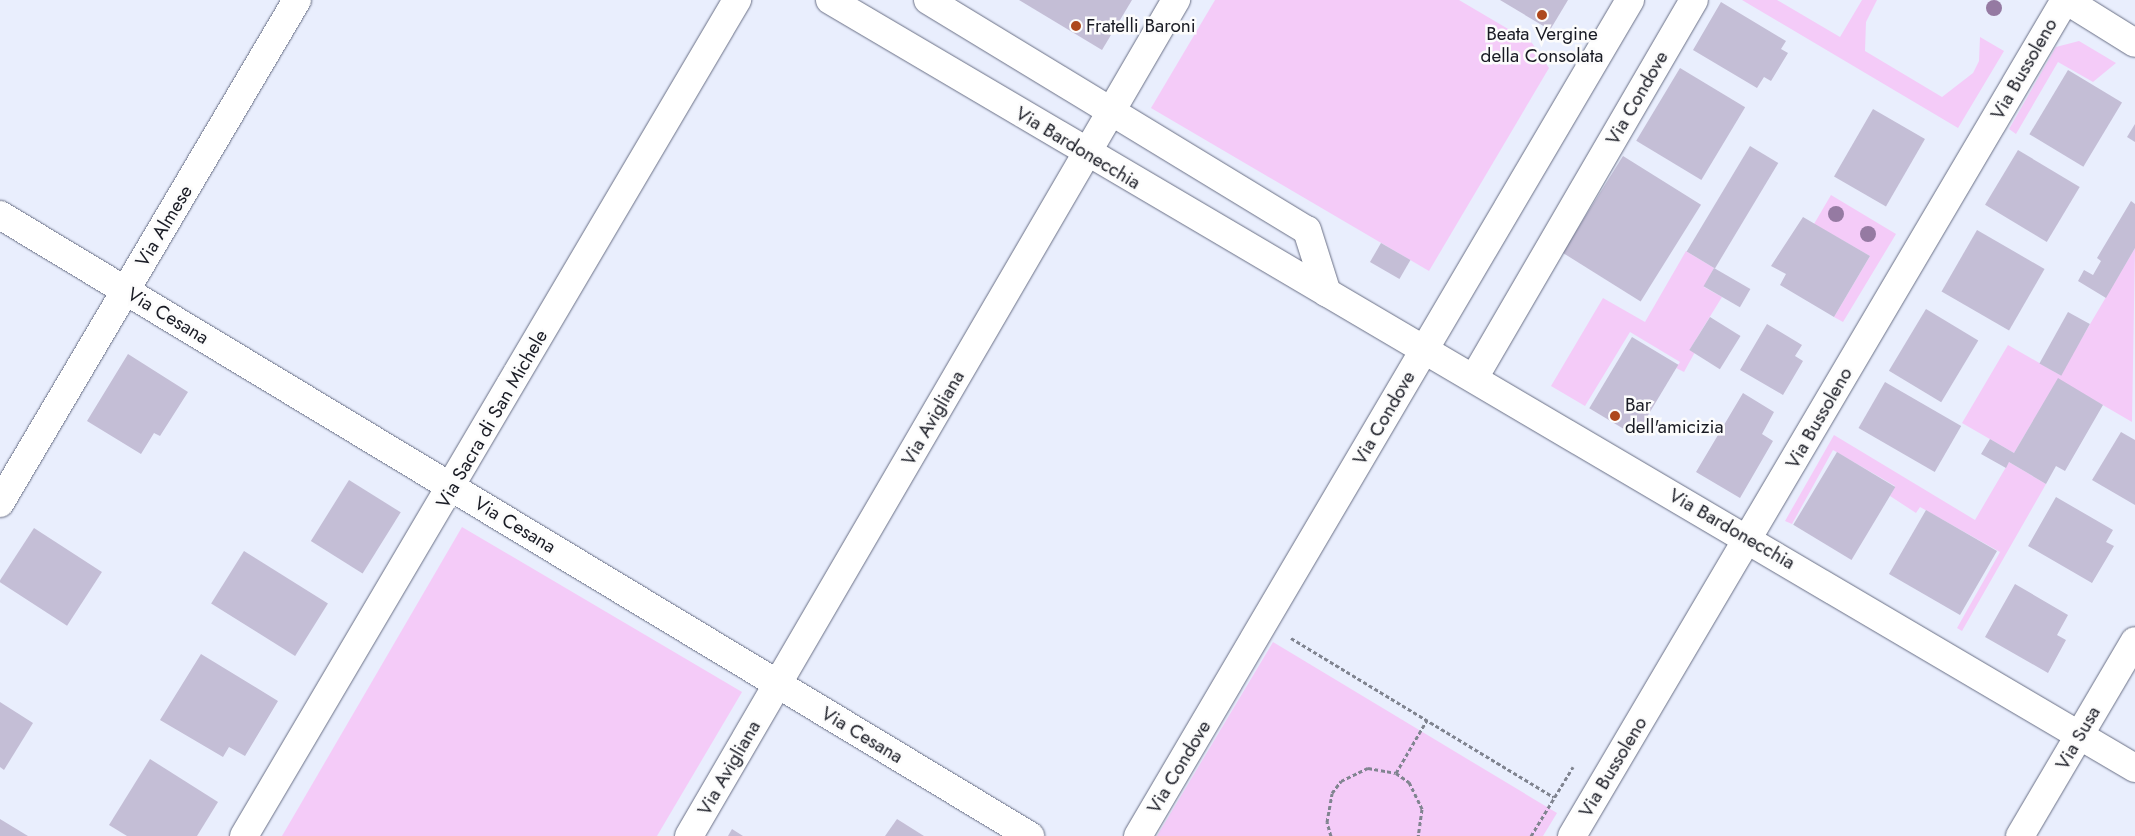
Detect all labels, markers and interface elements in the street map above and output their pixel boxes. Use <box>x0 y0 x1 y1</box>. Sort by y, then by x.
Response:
marker: Beata Vergine della Consolata <box>1536 9 1548 21</box>
street label: Via Bussoleno <box>1986 14 2062 124</box>
place label: Fratelli Baroni <box>1086 15 1196 37</box>
marker: Fratelli Baroni <box>1070 20 1082 32</box>
place label: Beata Vergine della Consolata <box>1481 23 1603 67</box>
street label: Via Condove <box>1601 47 1673 149</box>
street label: Via Bardonecchia <box>1011 102 1145 194</box>
street label: Via Almese <box>131 181 197 271</box>
street label: Via Cesana <box>123 283 213 349</box>
street label: Via Sacra di San Michele <box>432 326 552 512</box>
street label: Via Bussoleno <box>1781 363 1857 473</box>
street label: Via Avigliana <box>897 367 969 469</box>
street label: Via Condove <box>1348 367 1420 469</box>
place label: Bar dell'amicizia <box>1625 394 1724 438</box>
marker: Bar dell'amicizia <box>1609 410 1621 422</box>
street label: Via Bardonecchia <box>1665 484 1799 574</box>
street label: Via Cesana <box>470 492 560 558</box>
street label: Via Cesana <box>817 702 907 768</box>
street label: Via Susa <box>2051 702 2105 774</box>
street label: Via Bussoleno <box>1574 713 1652 821</box>
street label: Via Condove <box>1142 716 1216 818</box>
street label: Via Avigliana <box>693 717 765 819</box>

